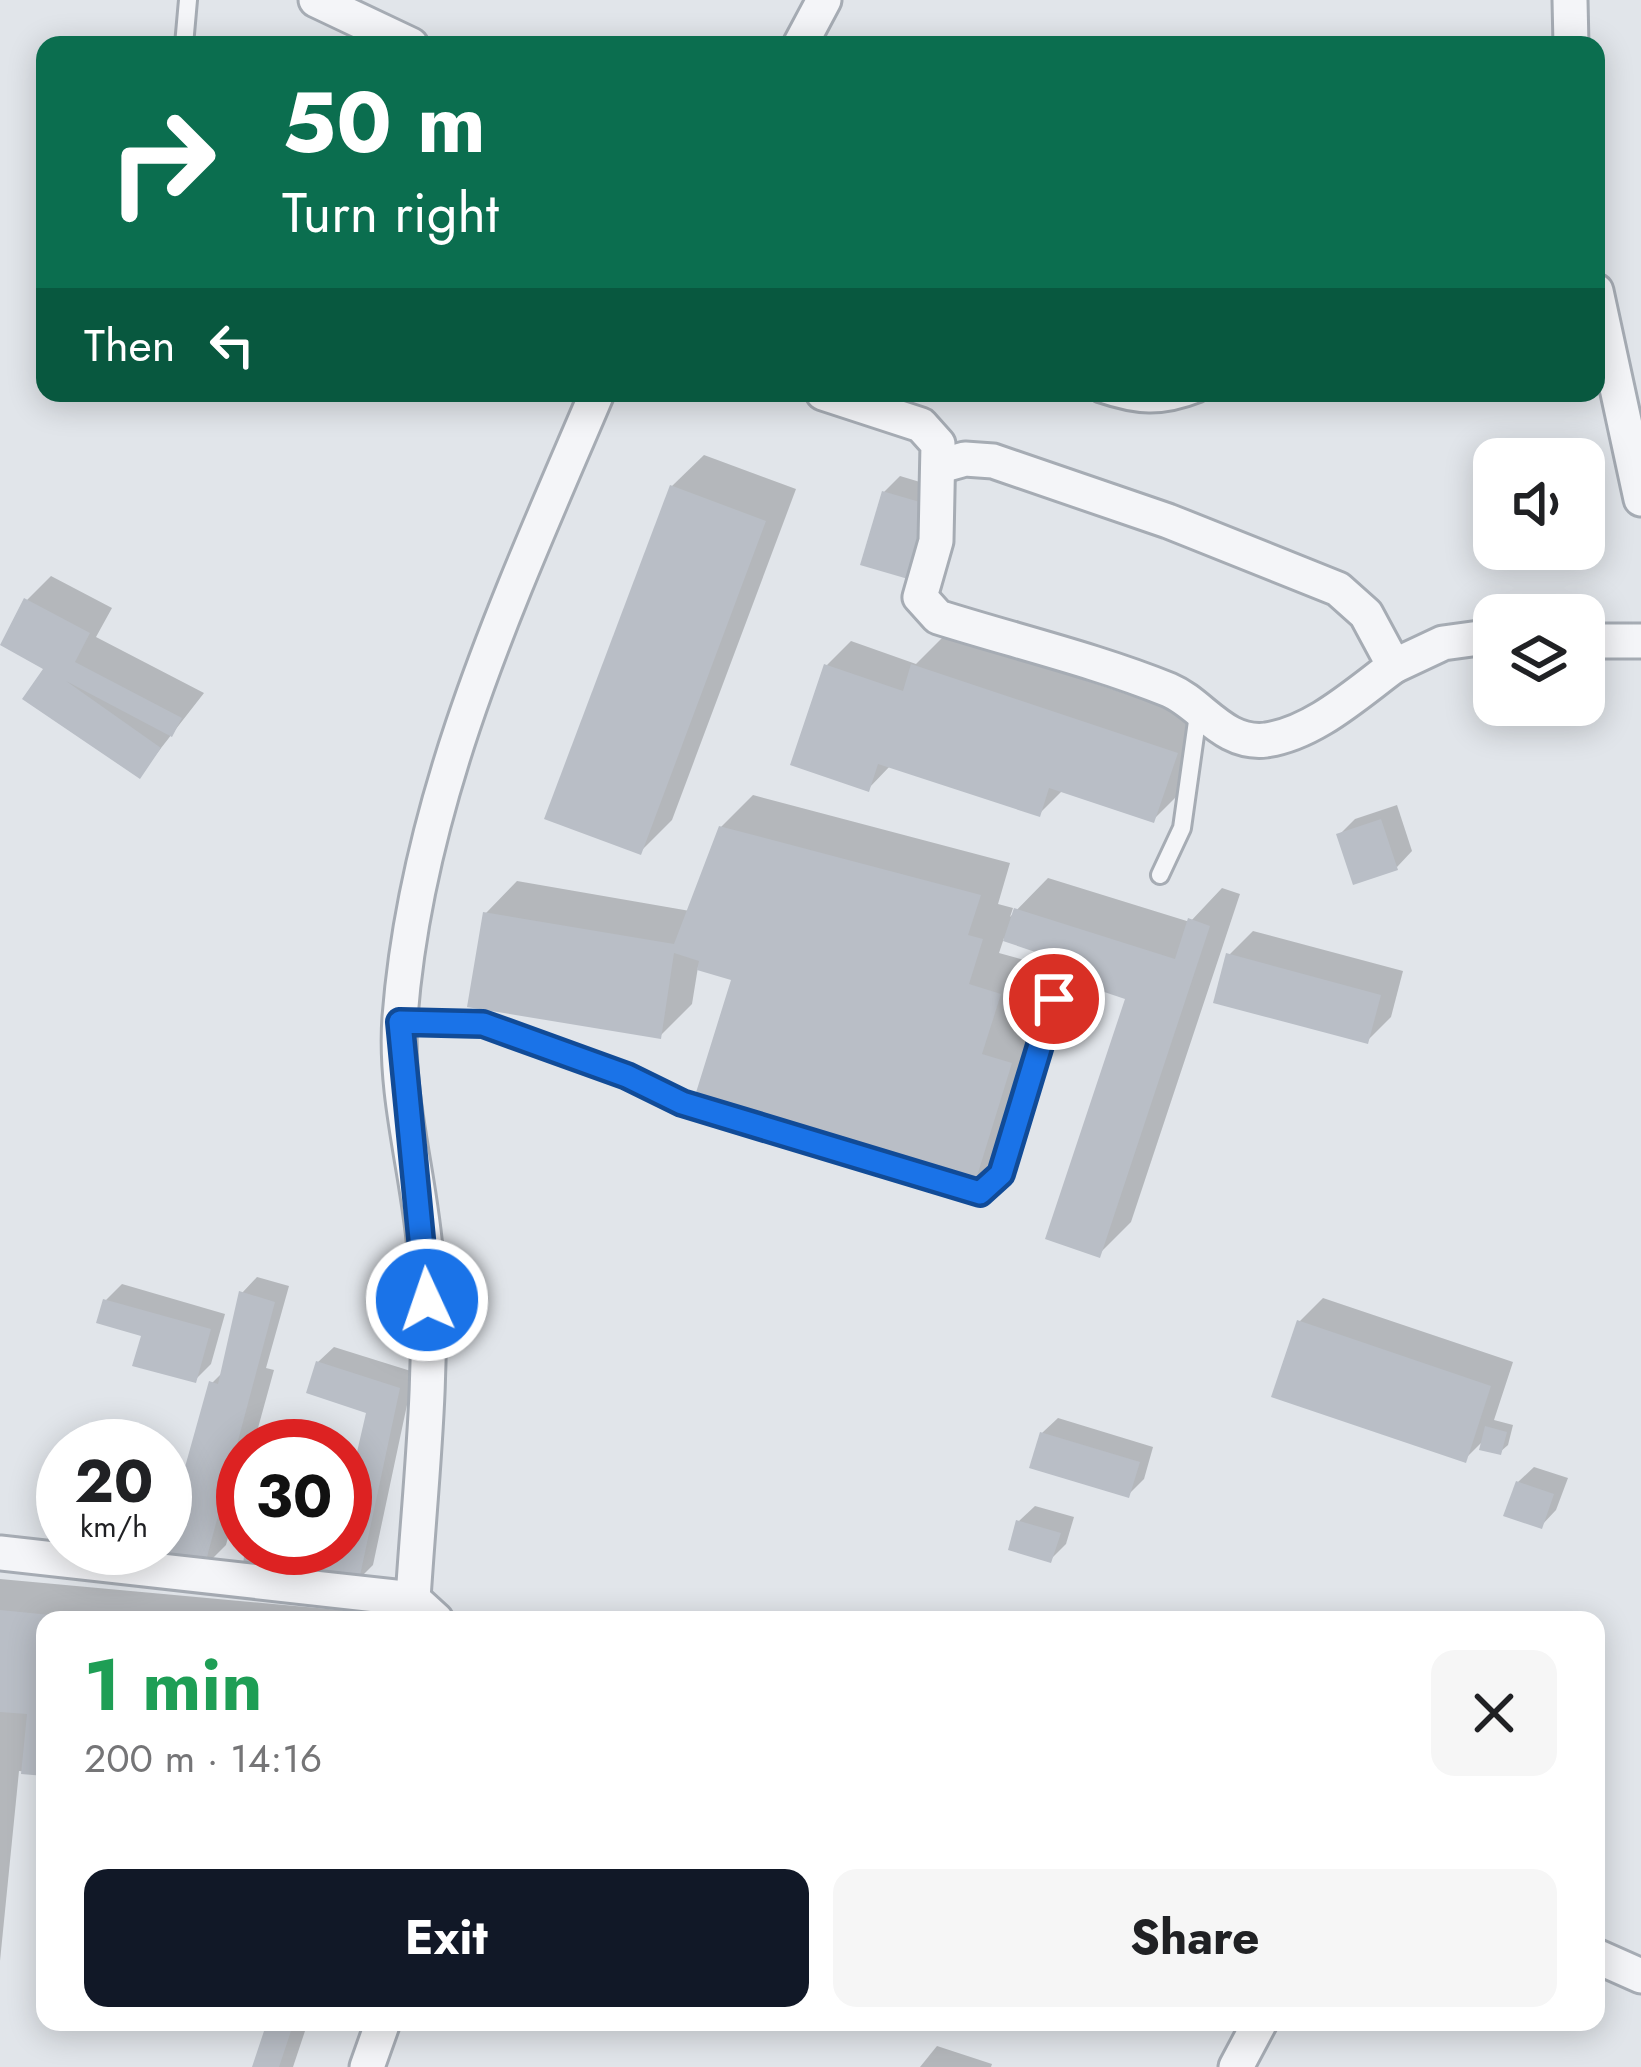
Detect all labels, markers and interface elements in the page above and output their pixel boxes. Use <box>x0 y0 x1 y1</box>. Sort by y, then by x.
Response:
text: 50 m <box>282 62 486 184</box>
icon: right <box>84 84 240 240</box>
text: Turn right <box>282 174 499 252</box>
icon: left <box>199 312 265 378</box>
text: Then <box>84 313 175 378</box>
map controls <box>1473 438 1605 726</box>
button: sound <box>1473 438 1605 570</box>
button: layers <box>1473 594 1605 726</box>
pin <box>1003 948 1105 1050</box>
icon: arrive <box>1021 966 1087 1032</box>
position arrow <box>364 1237 490 1363</box>
speed limit sign: 30 <box>216 1419 372 1575</box>
text: 20 <box>74 1438 154 1525</box>
text: km/h <box>80 1505 148 1548</box>
text: 1 min <box>84 1633 263 1737</box>
button: close <box>1431 1650 1557 1776</box>
text: 200 m · 14:16 <box>84 1730 322 1787</box>
button: Exit <box>84 1869 809 2007</box>
button: Share <box>833 1869 1557 2007</box>

